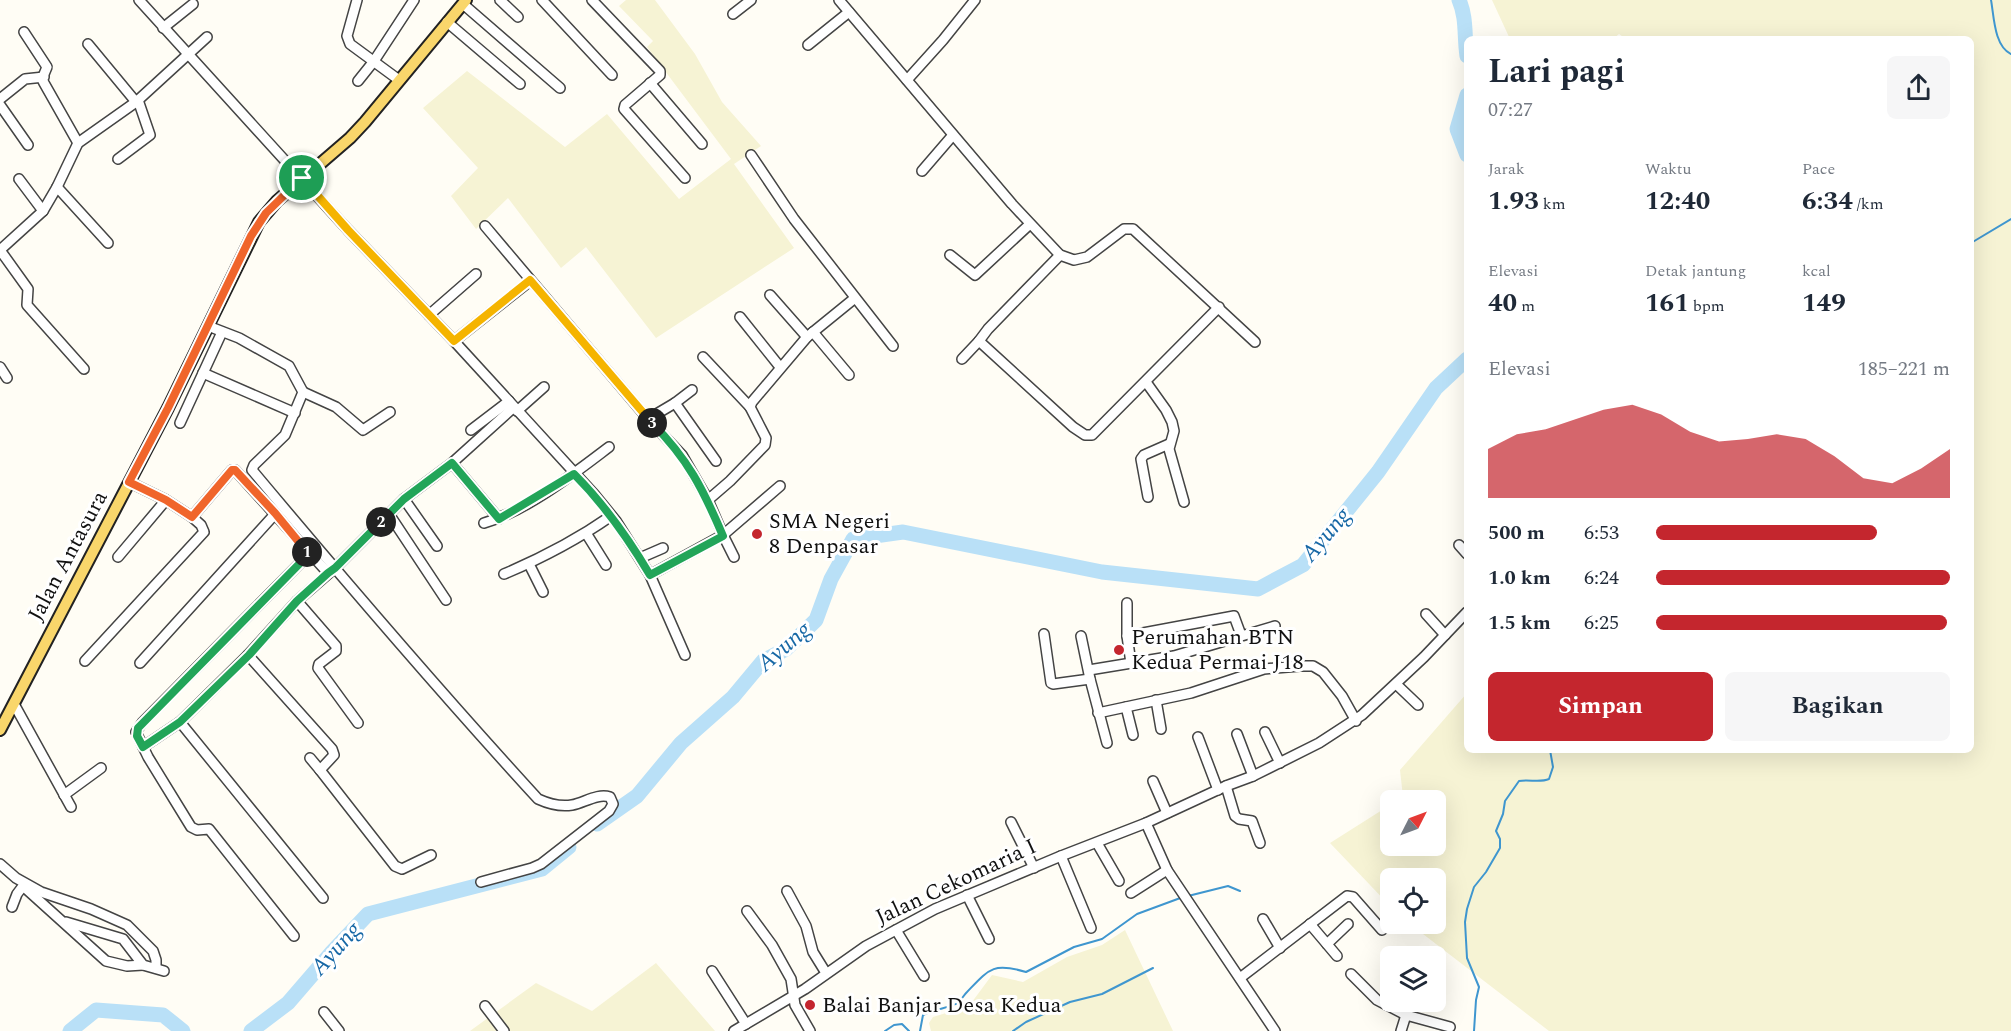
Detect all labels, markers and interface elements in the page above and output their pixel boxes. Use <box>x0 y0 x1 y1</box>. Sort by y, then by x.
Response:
text: Lari pagi <box>1488 47 1625 97</box>
button: share <box>1887 56 1950 119</box>
text: 07:27 <box>1488 95 1533 125</box>
pin <box>276 152 327 203</box>
text: Jarak <box>1488 157 1525 181</box>
text: Waktu <box>1645 157 1691 181</box>
text: Pace <box>1802 157 1835 181</box>
icon: arrive <box>285 161 318 194</box>
text: 1.93 <box>1488 181 1539 221</box>
text: 12:40 <box>1645 181 1710 221</box>
text: 6:34 <box>1802 181 1853 221</box>
text: km <box>1539 192 1565 216</box>
text: /km <box>1853 192 1883 216</box>
text: Elevasi <box>1488 259 1538 283</box>
text: Detak jantung <box>1645 259 1746 283</box>
text: kcal <box>1802 259 1831 283</box>
text: 40 <box>1488 283 1517 323</box>
text: 161 <box>1645 283 1689 323</box>
text: 149 <box>1802 283 1846 323</box>
text: m <box>1517 294 1535 318</box>
text: bpm <box>1689 294 1725 318</box>
text: Elevasi <box>1488 354 1551 384</box>
text: 185–221 m <box>1858 354 1950 384</box>
pin: 3 <box>637 408 667 438</box>
text: 3 <box>648 411 656 435</box>
street label: Jalan Antasura <box>20 485 116 627</box>
water label: Ayung <box>1292 499 1361 571</box>
place label: SMA Negeri 8 Denpasar <box>769 505 890 563</box>
pin: 2 <box>366 507 396 537</box>
text: 2 <box>377 510 385 534</box>
text: 500 m <box>1488 518 1545 548</box>
text: 6:53 <box>1584 518 1619 548</box>
marker: SMA Negeri 8 Denpasar <box>750 527 764 541</box>
pin: 1 <box>292 537 322 567</box>
text: 1 <box>303 540 311 564</box>
text: 1.0 km <box>1488 563 1551 593</box>
text: 6:24 <box>1584 563 1619 593</box>
text: 1.5 km <box>1488 608 1551 638</box>
text: 6:25 <box>1584 608 1619 638</box>
water label: Ayung <box>748 612 820 682</box>
place label: Perumahan BTN Kedua Permai J18 <box>1131 621 1303 679</box>
marker: Perumahan BTN Kedua Permai J18 <box>1112 643 1126 657</box>
button: Simpan <box>1488 672 1713 741</box>
button: Bagikan <box>1725 672 1950 741</box>
north arrow <box>1380 790 1446 856</box>
map controls <box>1380 790 1446 1012</box>
street label: Jalan Cekomaria I <box>870 830 1042 934</box>
button: locate <box>1380 868 1446 934</box>
water label: Ayung <box>301 913 371 985</box>
button: layers <box>1380 946 1446 1012</box>
place label: Balai Banjar Desa Kedua <box>822 989 1062 1022</box>
marker: Balai Banjar Desa Kedua <box>803 998 817 1012</box>

